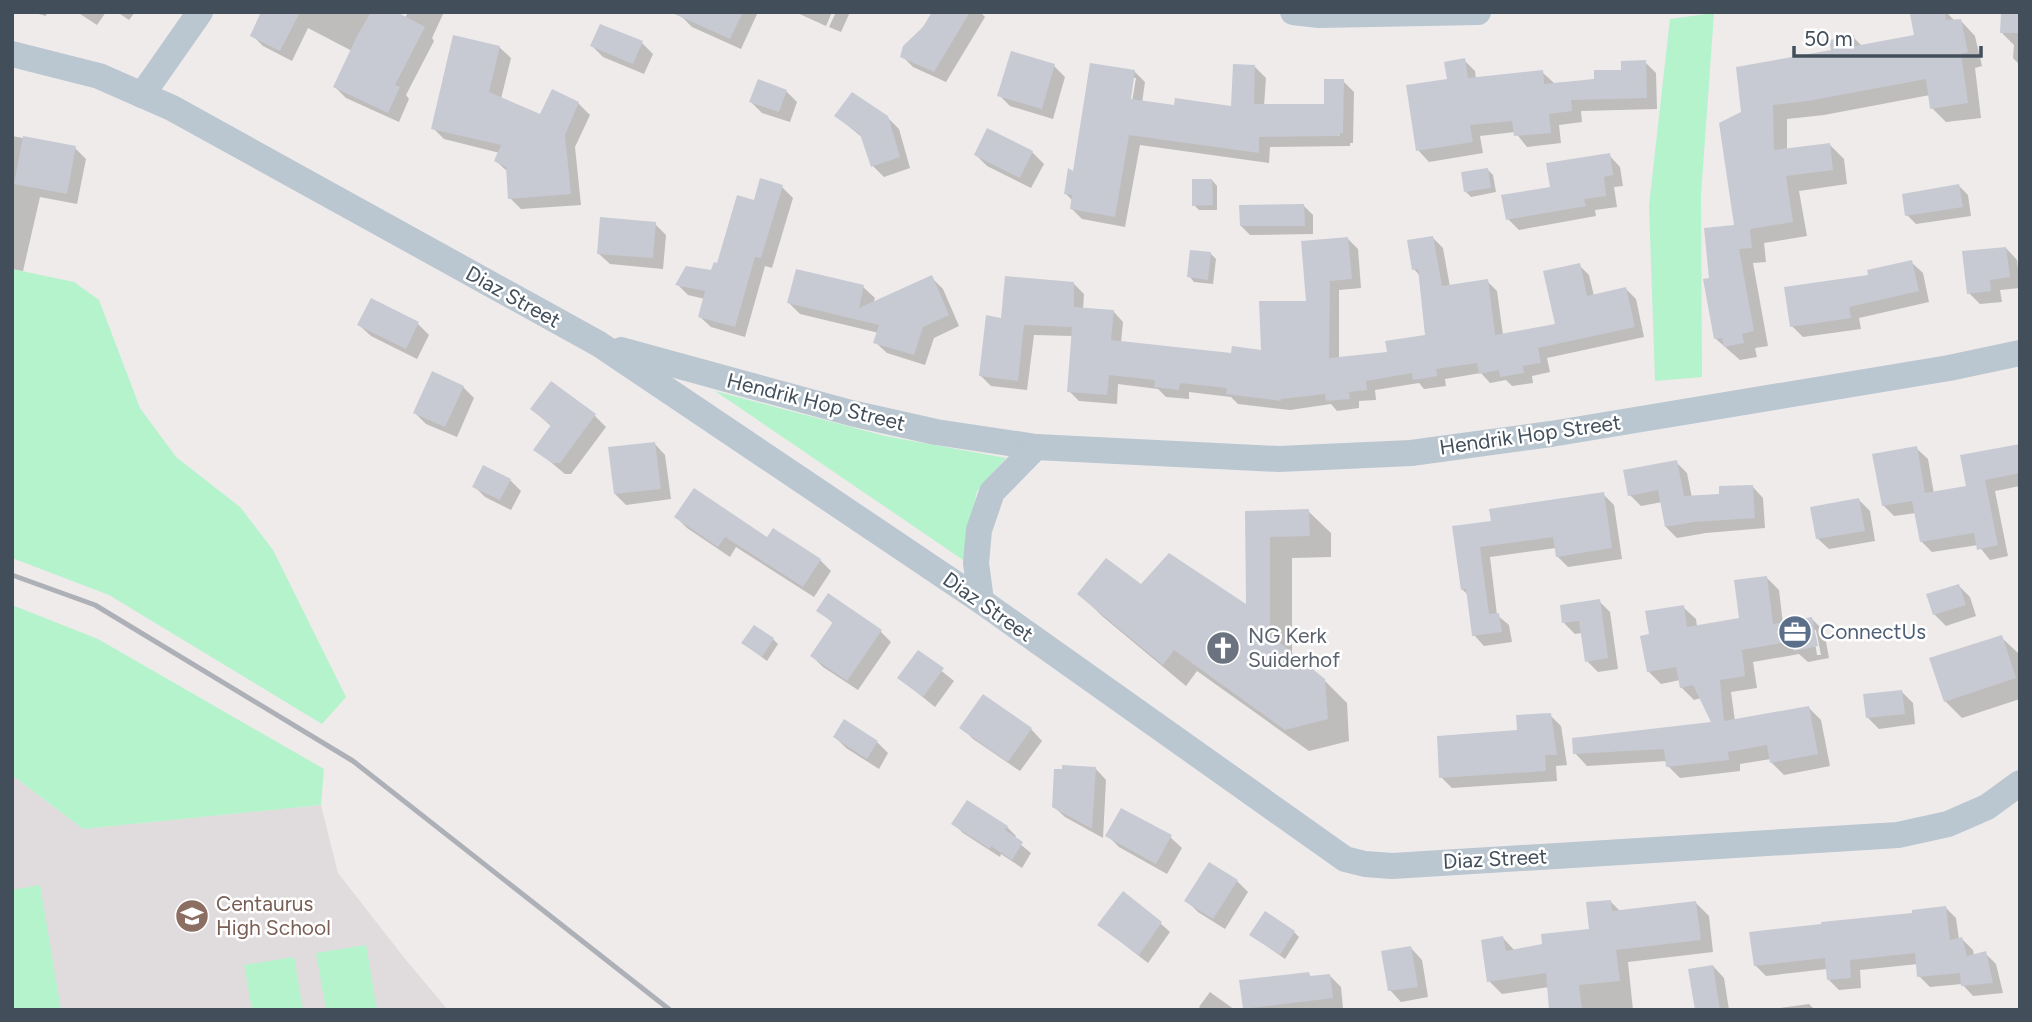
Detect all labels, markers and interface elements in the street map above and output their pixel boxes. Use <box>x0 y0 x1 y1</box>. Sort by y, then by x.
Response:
scale bar <box>1794 14 1981 58</box>
text: 50 m <box>1804 26 1853 51</box>
street label: Diaz Street <box>462 260 565 333</box>
street label: Hendrik Hop Street <box>724 367 908 436</box>
street label: Hendrik Hop Street <box>1438 409 1622 460</box>
street label: Diaz Street <box>938 566 1038 647</box>
office icon: ConnectUs <box>1776 613 1814 651</box>
place label: ConnectUs <box>1820 619 1926 644</box>
place label: NG Kerk Suiderhof <box>1248 623 1340 672</box>
church icon: NG Kerk Suiderhof <box>1204 629 1242 667</box>
street label: Diaz Street <box>1442 843 1548 874</box>
place label: Centaurus High School <box>216 891 331 940</box>
school or university icon: Centaurus High School <box>173 897 211 935</box>

